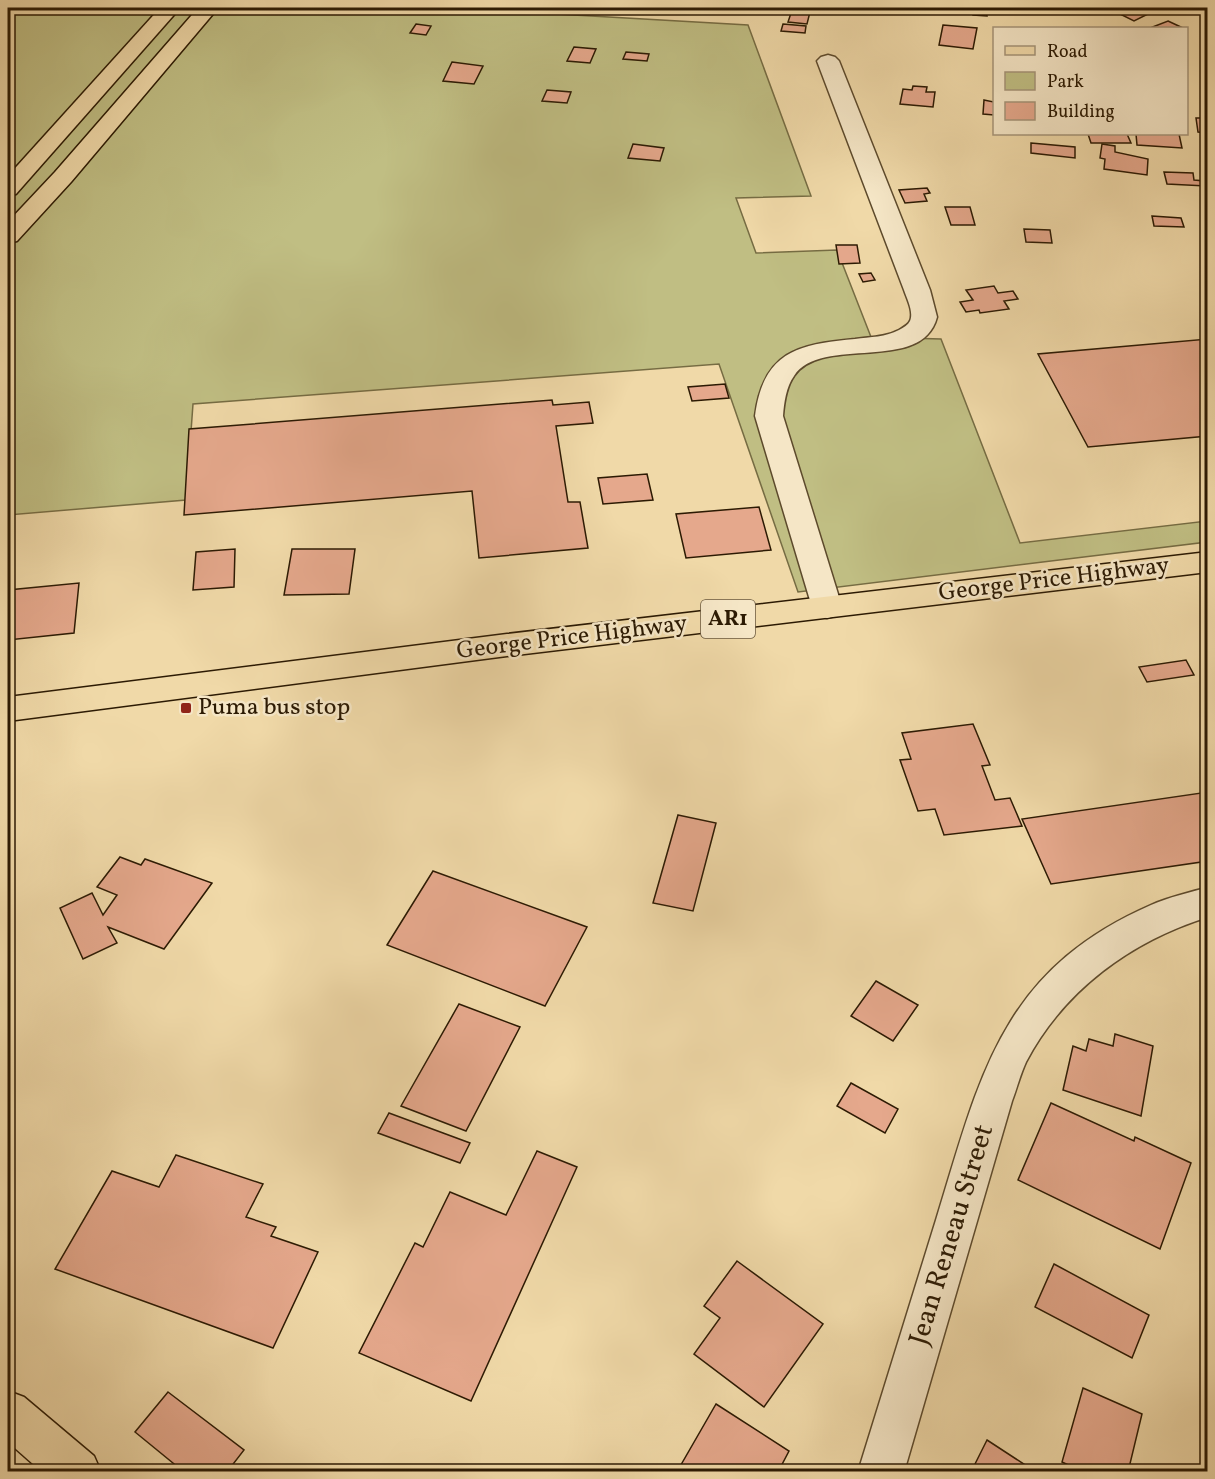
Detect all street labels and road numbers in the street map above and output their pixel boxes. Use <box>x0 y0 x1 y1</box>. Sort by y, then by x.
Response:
street label: George Price Highway <box>937 549 1171 611</box>
road number: AR1 <box>701 600 755 638</box>
street label: George Price Highway <box>455 607 689 669</box>
street label: Jean Reneau Street <box>900 1120 1004 1350</box>

